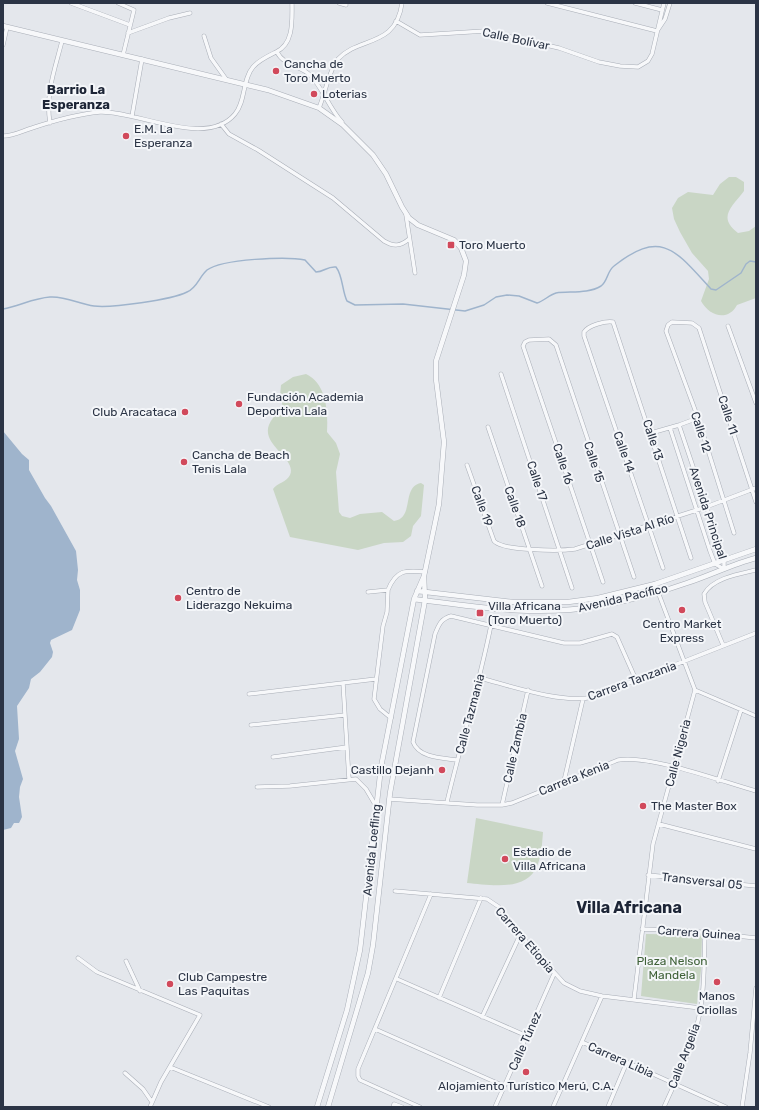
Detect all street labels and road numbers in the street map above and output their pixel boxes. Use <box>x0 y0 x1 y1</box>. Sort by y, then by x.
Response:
street label: Calle Bolívar <box>481 25 551 53</box>
street label: Calle 11 <box>715 394 741 436</box>
street label: Calle 12 <box>688 410 714 454</box>
street label: Calle 13 <box>640 418 666 462</box>
street label: Calle 14 <box>610 430 638 475</box>
street label: Calle 15 <box>581 440 607 484</box>
street label: Calle 16 <box>550 442 576 486</box>
street label: Calle 17 <box>524 459 550 503</box>
street label: Avenida Principal <box>686 465 730 561</box>
street label: Calle 19 <box>468 484 496 528</box>
street label: Calle 18 <box>501 484 529 530</box>
street label: Calle Vista Al Río <box>584 511 676 553</box>
street label: Avenida Pacífico <box>577 581 669 615</box>
street label: Carrera Tanzania <box>586 658 678 704</box>
street label: Calle Tazmania <box>453 672 487 756</box>
street label: Calle Zambia <box>500 712 530 784</box>
street label: Calle Nigeria <box>662 718 694 788</box>
street label: Carrera Kenia <box>537 758 611 798</box>
street label: Avenida Loefling <box>360 803 384 897</box>
street label: Transversal 05 <box>661 870 743 892</box>
street label: Carrera Etiopia <box>493 904 557 976</box>
street label: Carrera Guinea <box>657 923 741 943</box>
street label: Calle Túnez <box>506 1009 544 1073</box>
street label: Calle Argelia <box>665 1021 703 1091</box>
street label: Carrera Libia <box>586 1039 656 1081</box>

